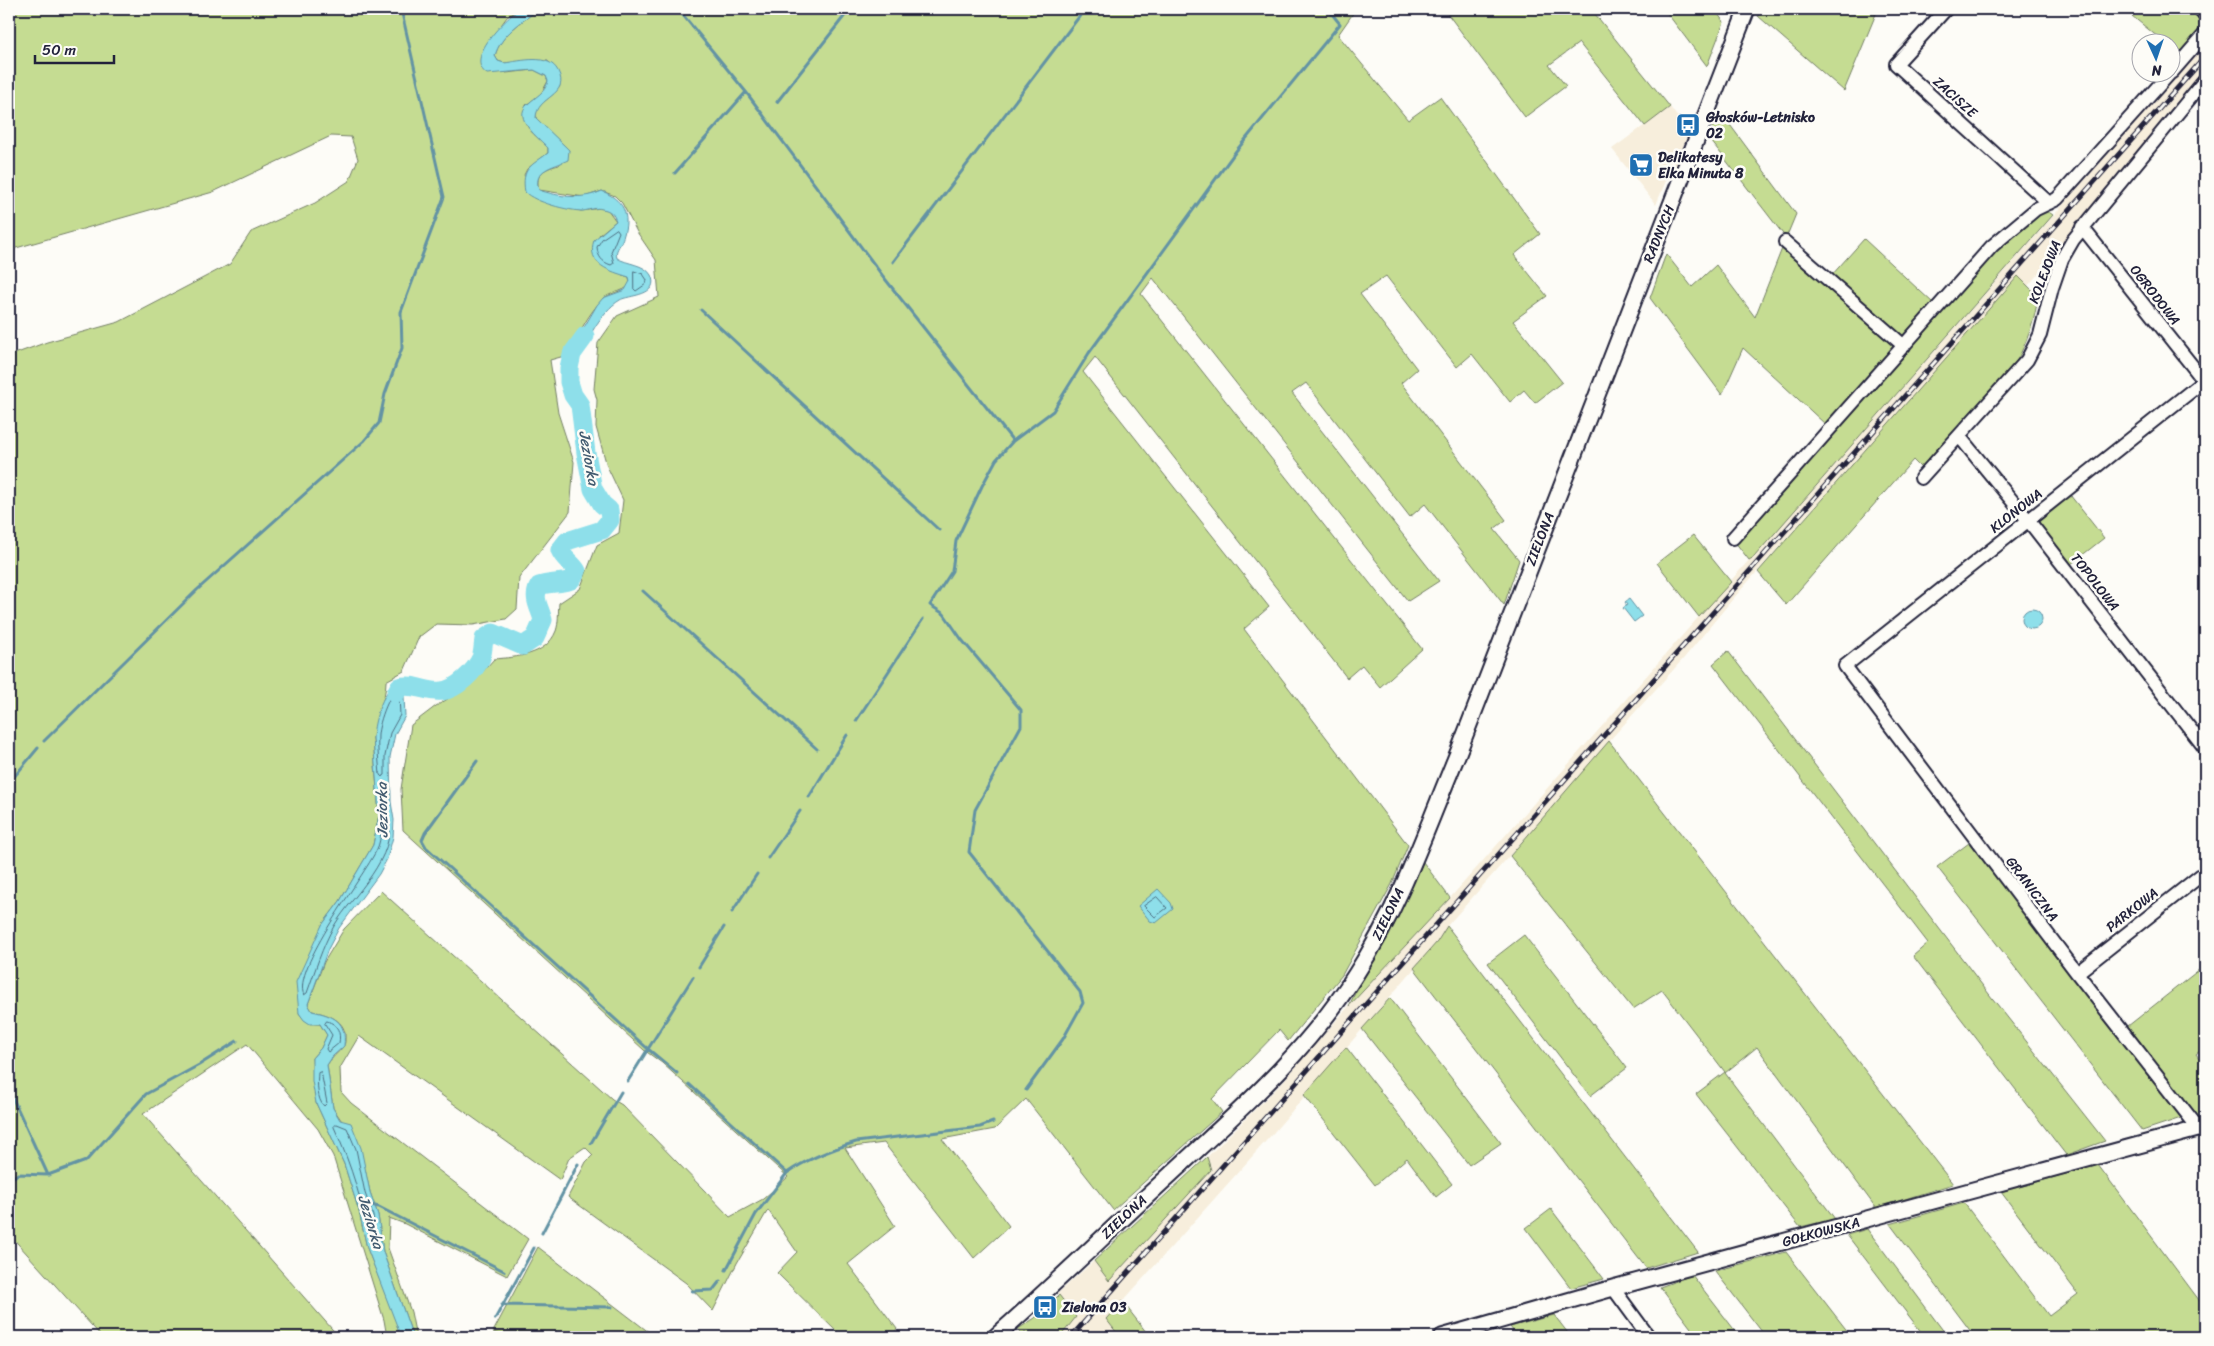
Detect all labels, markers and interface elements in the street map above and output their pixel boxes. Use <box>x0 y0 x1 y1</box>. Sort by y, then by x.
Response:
scale bar <box>35 32 114 64</box>
north arrow <box>2132 32 2182 82</box>
text: 50 m <box>42 37 77 63</box>
text: N <box>2151 58 2163 83</box>
street label: ZACISZE <box>1927 70 1984 125</box>
place label: Głosków-Letnisko 02 <box>1705 105 1815 146</box>
bus stop icon: Głosków-Letnisko 02 <box>1675 112 1701 138</box>
place label: Delikatesy Elka Minuta 8 <box>1658 145 1744 186</box>
supermarket icon: Delikatesy Elka Minuta 8 <box>1628 152 1654 178</box>
street label: RADNYCH <box>1636 201 1682 267</box>
street label: KOLEJOWA <box>2021 237 2069 307</box>
street label: OGRODOWA <box>2123 259 2187 331</box>
water label: Jeziorka <box>571 429 607 489</box>
street label: KLONOWA <box>1984 482 2048 540</box>
street label: ZIELONA <box>1518 508 1562 570</box>
street label: TOPOLOWA <box>2064 547 2126 617</box>
water label: Jeziorka <box>368 781 395 838</box>
street label: GRANICZNA <box>1999 851 2065 927</box>
street label: PARKOWA <box>2100 881 2164 939</box>
street label: ZIELONA <box>1364 883 1412 945</box>
street label: ZIELONA <box>1095 1189 1153 1245</box>
water label: Jeziorka <box>351 1192 392 1254</box>
street label: GOŁKOWSKA <box>1779 1210 1863 1254</box>
bus stop icon: Zielona 03 <box>1032 1294 1058 1320</box>
place label: Zielona 03 <box>1061 1295 1127 1320</box>

